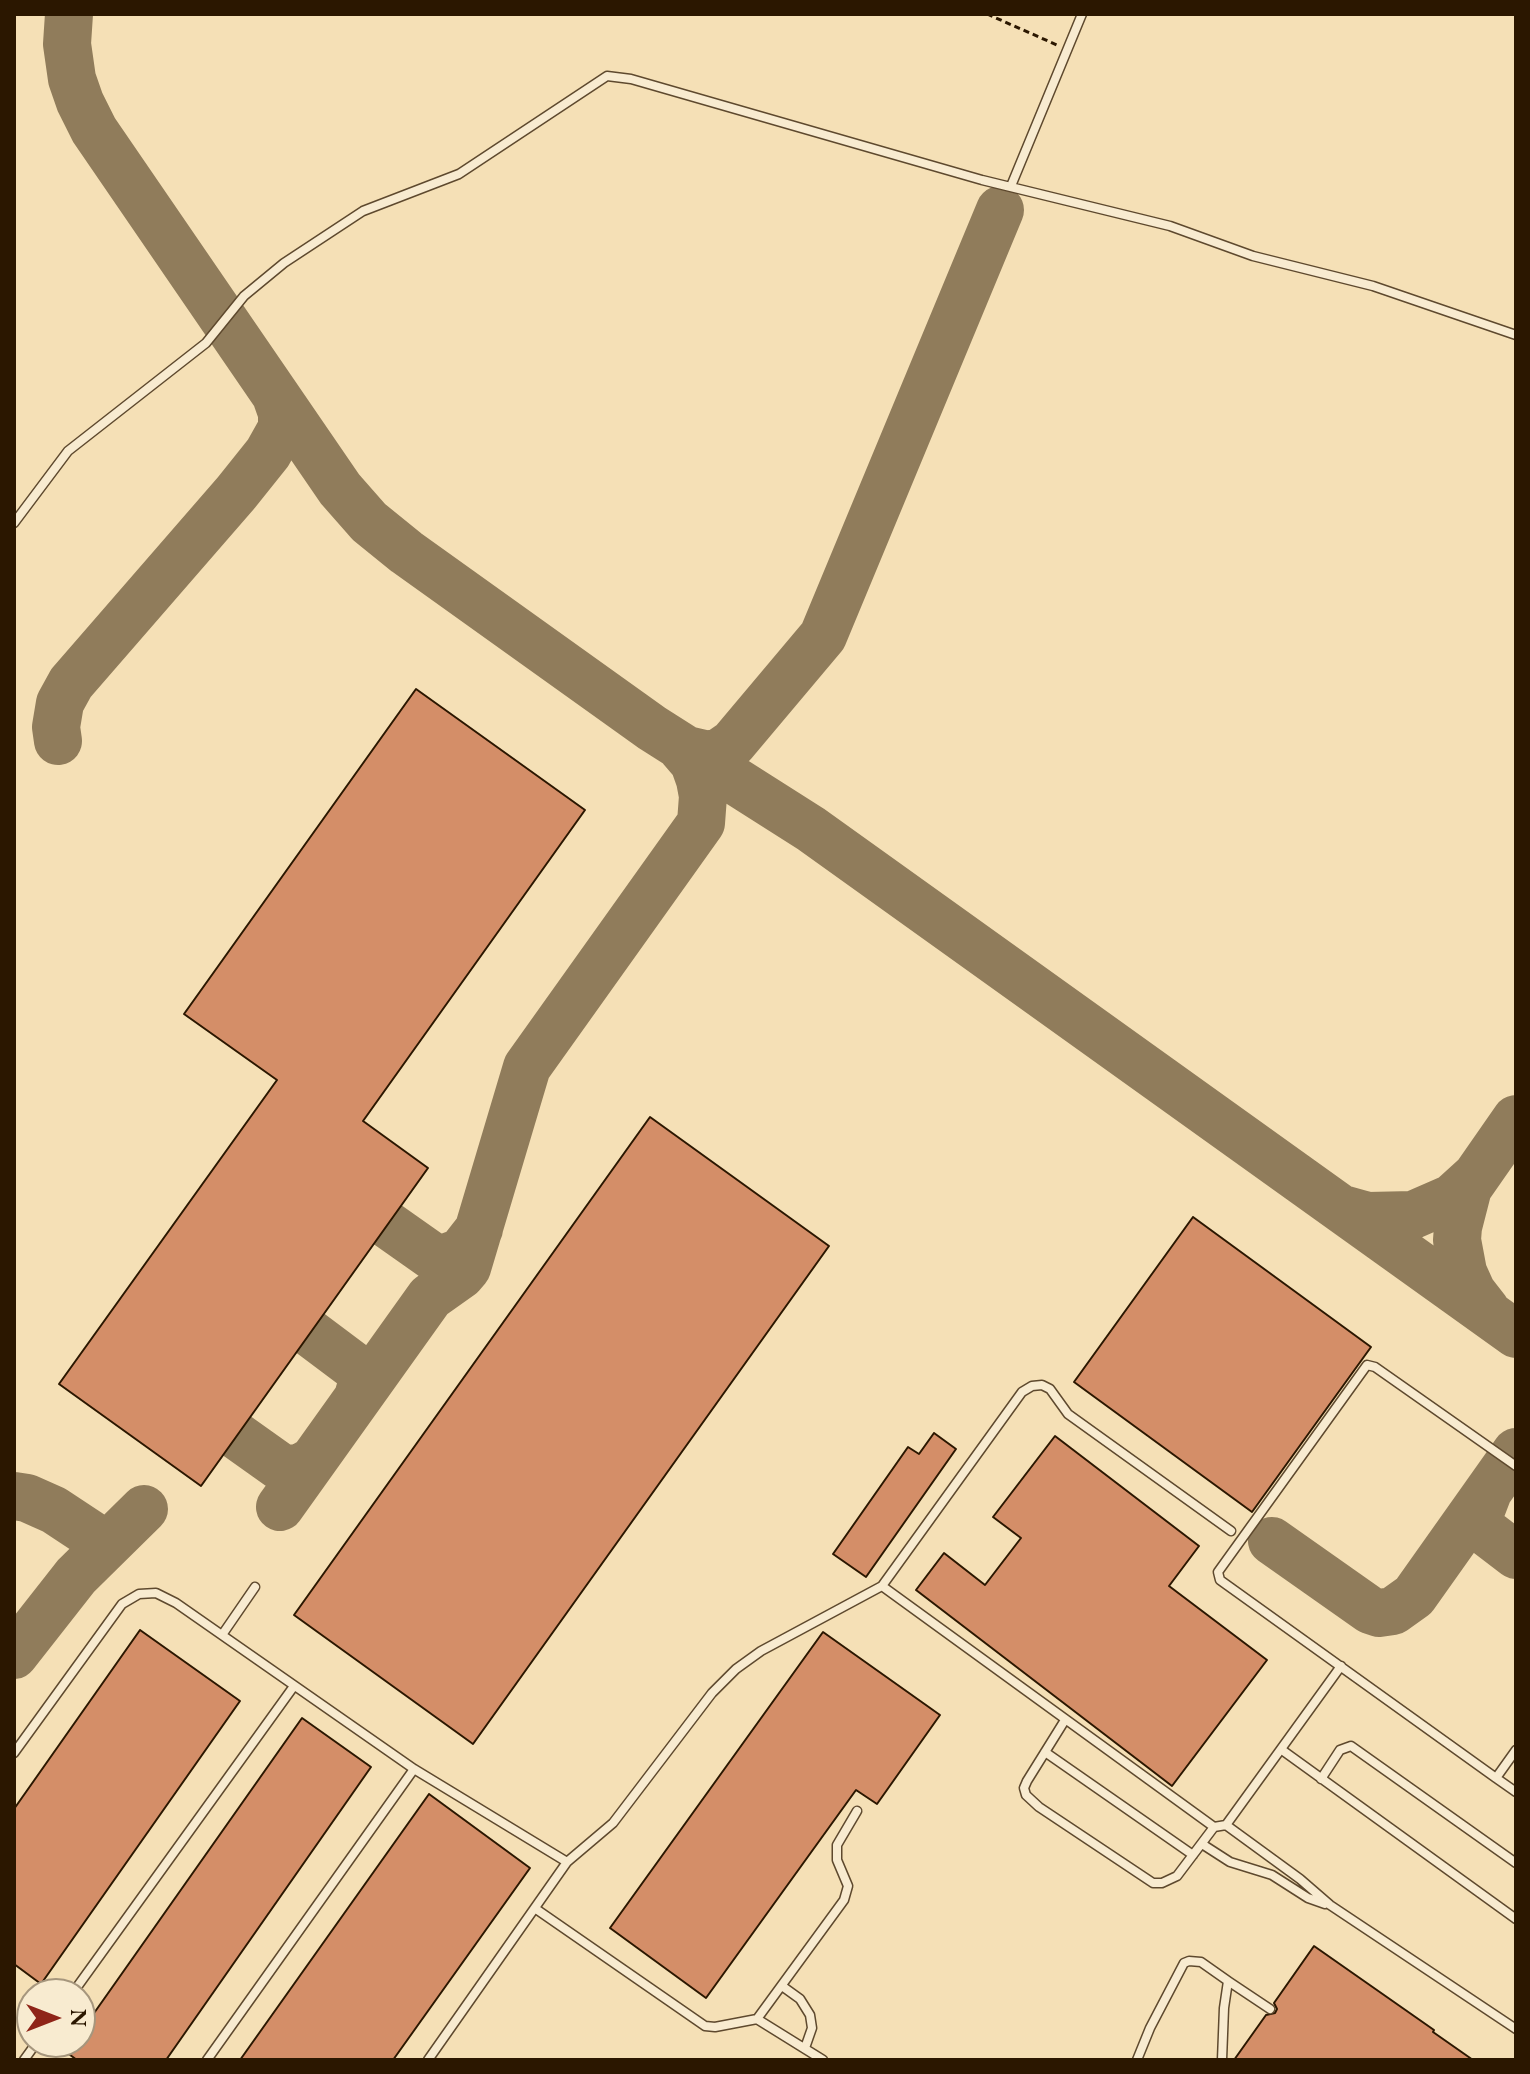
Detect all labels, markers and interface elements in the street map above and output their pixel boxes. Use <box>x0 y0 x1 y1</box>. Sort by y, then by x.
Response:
north arrow <box>16 1978 96 2058</box>
text: N <box>64 2009 93 2027</box>

